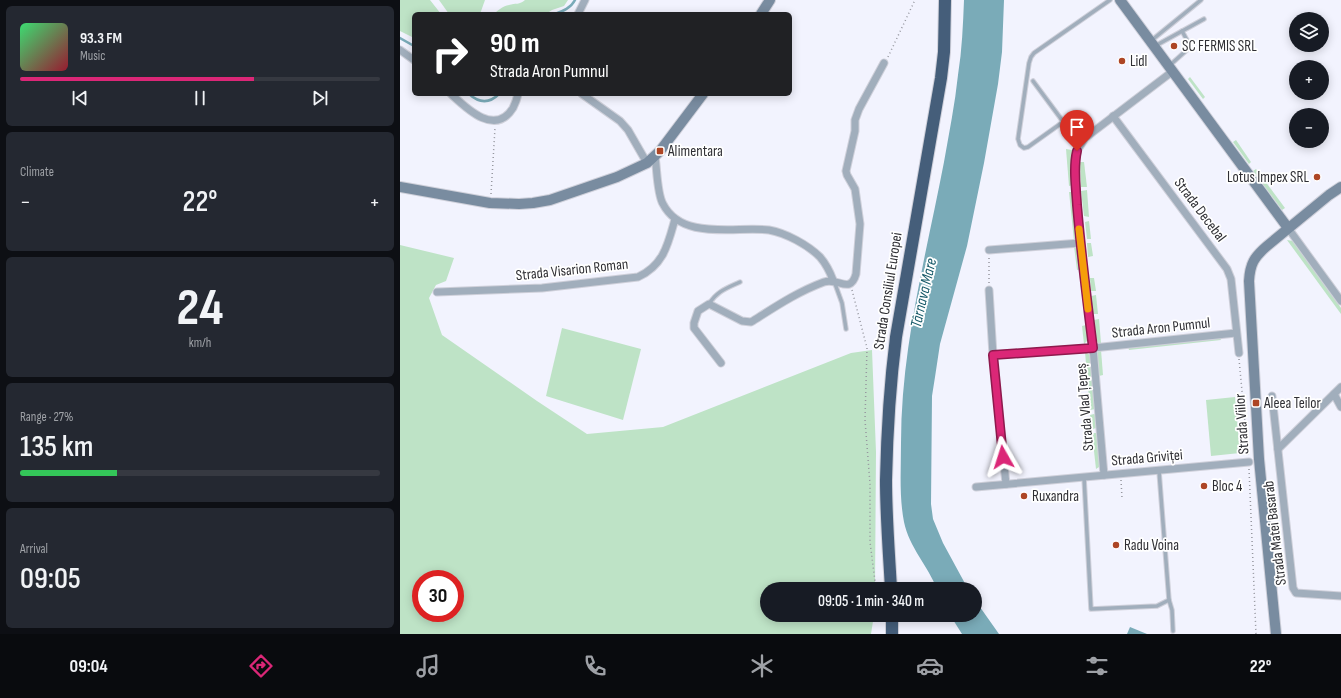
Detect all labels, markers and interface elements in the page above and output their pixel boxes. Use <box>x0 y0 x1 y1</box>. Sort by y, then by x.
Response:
map controls <box>1289 12 1329 148</box>
button: layers <box>1289 12 1329 52</box>
text: 90 m <box>490 27 540 60</box>
icon: right <box>424 28 476 80</box>
text: 93.3 FM <box>80 29 122 48</box>
place label: SC FERMIS SRL <box>1182 37 1257 56</box>
marker: SC FERMIS SRL <box>1169 41 1179 51</box>
text: Music <box>80 48 105 64</box>
place label: Lidl <box>1130 52 1147 71</box>
marker: Lidl <box>1117 56 1127 66</box>
button: + <box>1289 60 1329 100</box>
text: Strada Aron Pumnul <box>490 61 609 82</box>
icon: previous <box>69 87 91 109</box>
icon: pause <box>189 87 211 109</box>
icon: next <box>309 87 331 109</box>
button: − <box>1289 108 1329 148</box>
pin <box>1060 110 1094 151</box>
icon: arrive <box>1066 116 1088 138</box>
place label: Alimentara <box>667 142 723 161</box>
marker: Alimentara <box>655 146 665 156</box>
text: Climate <box>20 164 54 180</box>
place label: Lotus Impex SRL <box>1227 168 1309 187</box>
marker: Lotus Impex SRL <box>1312 172 1322 182</box>
street label: Strada Decebal <box>1170 174 1230 246</box>
text: 22° <box>183 184 217 220</box>
text: − <box>20 189 31 216</box>
text: + <box>369 189 380 216</box>
street label: Strada Consiliul Europei <box>869 231 907 351</box>
street label: Strada Visarion Roman <box>515 255 629 285</box>
water label: Târnava Mare <box>907 256 941 330</box>
text: 24 <box>177 277 223 340</box>
street label: Strada Aron Pumnul <box>1111 313 1211 343</box>
text: km/h <box>189 335 211 351</box>
street label: Strada Vlad Țepeș <box>1072 362 1098 452</box>
street label: Strada Viilor <box>1230 392 1254 455</box>
place label: Aleea Teilor <box>1263 394 1322 413</box>
marker: Aleea Teilor <box>1251 398 1261 408</box>
text: Range · 27% <box>20 409 73 425</box>
text: 135 km <box>20 429 93 465</box>
position arrow <box>982 436 1024 478</box>
street label: Strada Griviței <box>1110 445 1184 471</box>
place label: Bloc 4 <box>1212 477 1242 496</box>
street label: Strada Matei Basarab <box>1259 480 1291 586</box>
marker: Bloc 4 <box>1199 481 1209 491</box>
place label: Ruxandra <box>1032 487 1079 506</box>
marker: Ruxandra <box>1019 491 1029 501</box>
place label: Radu Voina <box>1124 536 1179 555</box>
marker: Radu Voina <box>1111 540 1121 550</box>
text: Arrival <box>20 541 48 557</box>
text: 09:05 <box>20 561 81 597</box>
speed limit sign: 30 <box>412 570 464 622</box>
text: 09:05 · 1 min · 340 m <box>818 592 924 611</box>
icon: directions <box>247 652 275 680</box>
icon: music <box>414 652 442 680</box>
icon: phone <box>581 652 609 680</box>
icon: climate <box>748 652 776 680</box>
icon: car <box>916 652 944 680</box>
icon: filters <box>1083 652 1111 680</box>
text: 09:04 <box>70 656 108 677</box>
text: 22° <box>1250 656 1271 677</box>

